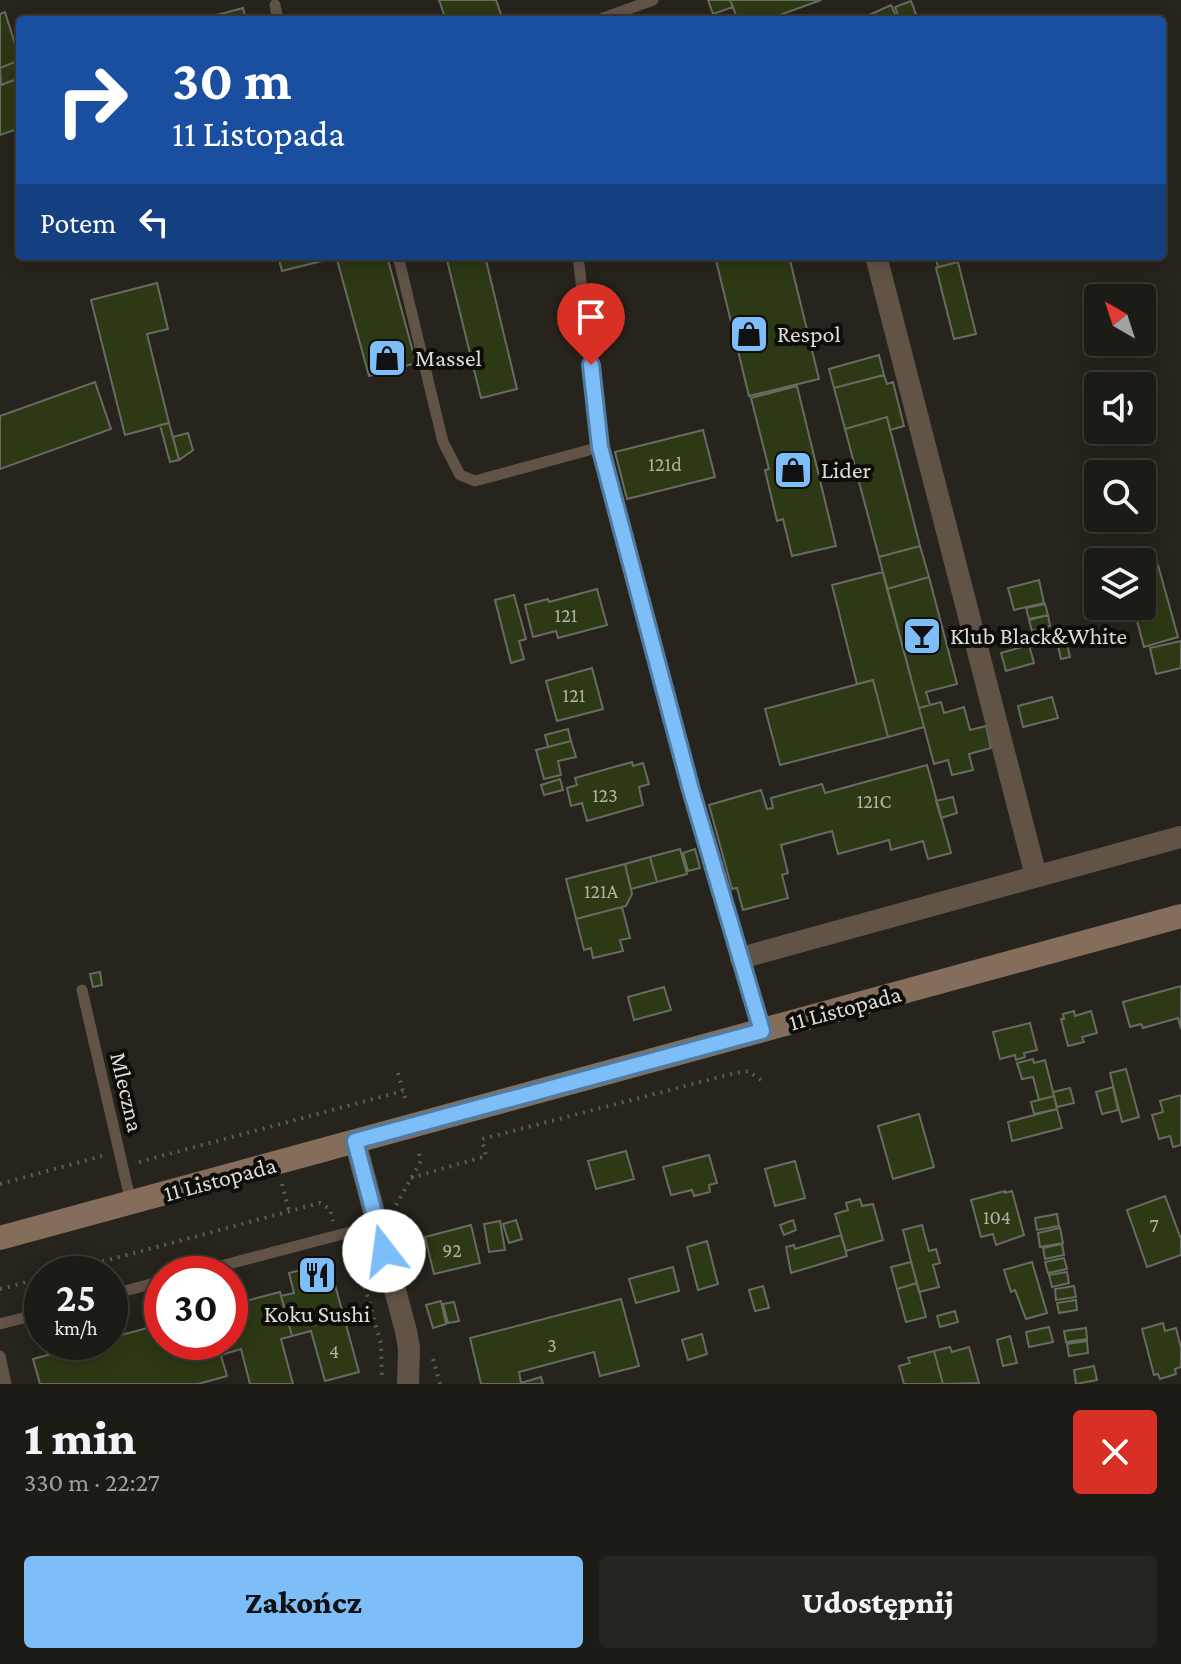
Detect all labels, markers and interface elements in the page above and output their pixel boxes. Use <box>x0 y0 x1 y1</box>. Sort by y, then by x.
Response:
icon: right <box>40 48 144 152</box>
text: 30 m <box>172 49 292 111</box>
text: 11 Listopada <box>172 114 345 154</box>
icon: left <box>132 200 176 244</box>
text: Potem <box>40 206 116 239</box>
pin <box>557 283 625 365</box>
north arrow <box>1084 284 1156 356</box>
map controls <box>1084 284 1156 620</box>
icon: arrive <box>569 295 613 339</box>
shop icon: Respol <box>728 313 770 355</box>
place label: Respol <box>777 320 841 347</box>
shop icon: Massel <box>366 337 408 379</box>
place label: Massel <box>415 344 482 371</box>
button: sound <box>1084 372 1156 444</box>
shop icon: Lider <box>772 449 814 491</box>
house number: 121d <box>648 453 682 475</box>
place label: Lider <box>821 456 871 483</box>
button: search <box>1084 460 1156 532</box>
button: layers <box>1084 548 1156 620</box>
house number: 121 <box>555 604 577 626</box>
bar icon: Klub Black&White <box>901 615 943 657</box>
place label: Klub Black&White <box>950 622 1127 649</box>
house number: 121 <box>563 684 585 706</box>
house number: 123 <box>592 784 618 806</box>
house number: 121C <box>857 790 892 812</box>
house number: 121A <box>584 880 619 902</box>
street label: 11 Listopada <box>786 980 904 1035</box>
street label: Mleczna <box>105 1049 150 1134</box>
street label: 11 Listopada <box>161 1151 279 1206</box>
house number: 104 <box>983 1206 1011 1228</box>
position arrow <box>342 1209 426 1293</box>
house number: 7 <box>1149 1214 1159 1236</box>
house number: 92 <box>442 1239 462 1261</box>
restaurant icon: Koku Sushi <box>296 1254 338 1296</box>
speed limit sign: 30 <box>144 1256 248 1360</box>
text: 25 <box>56 1275 96 1320</box>
place label: Koku Sushi <box>264 1300 370 1327</box>
text: km/h <box>54 1317 98 1339</box>
house number: 3 <box>547 1334 557 1356</box>
house number: 4 <box>329 1340 339 1362</box>
button: close <box>1073 1410 1157 1494</box>
text: 1 min <box>24 1411 136 1464</box>
text: 330 m · 22:27 <box>24 1468 160 1497</box>
button: Zakończ <box>24 1556 583 1648</box>
button: Udostępnij <box>599 1556 1157 1648</box>

